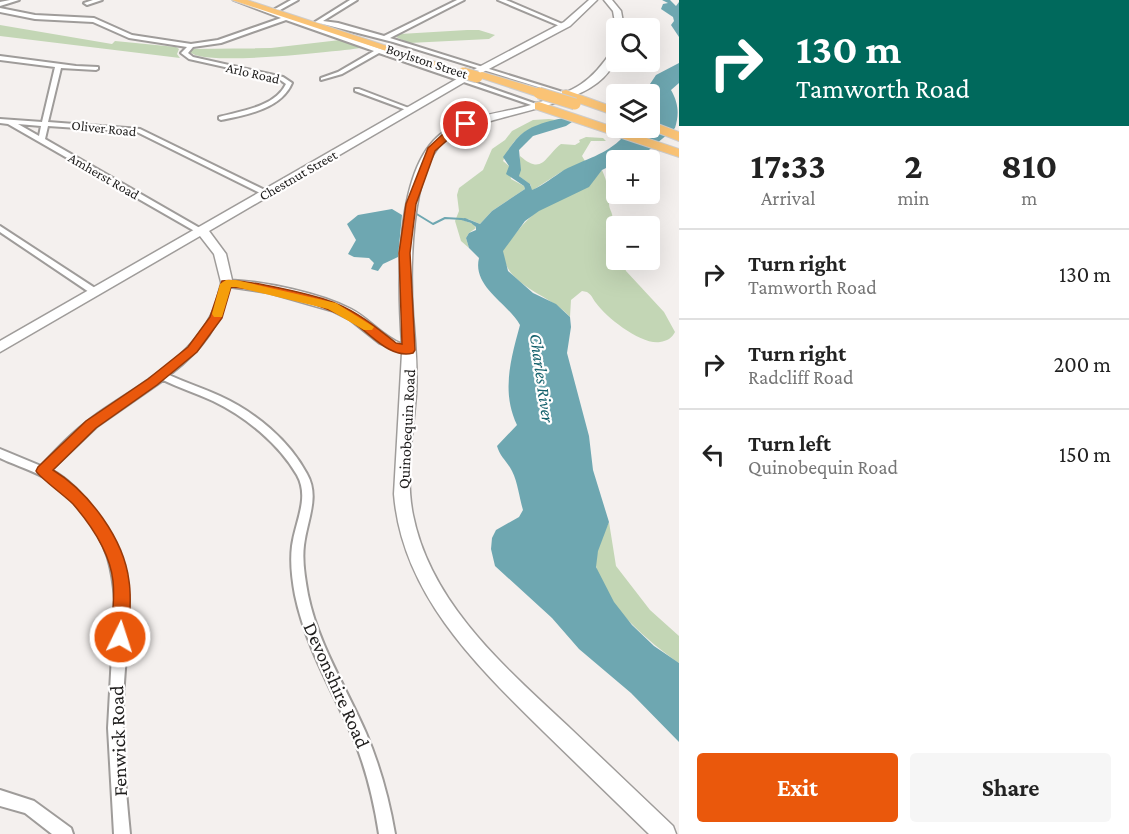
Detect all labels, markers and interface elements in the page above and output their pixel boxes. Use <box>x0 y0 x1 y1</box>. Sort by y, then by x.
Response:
map controls <box>606 18 660 270</box>
button: search <box>606 18 660 72</box>
icon: right <box>697 24 775 102</box>
text: 130 m <box>796 25 901 72</box>
street label: Boylston Street <box>384 40 470 82</box>
street label: Arlo Road <box>225 59 282 87</box>
text: Tamworth Road <box>796 74 970 104</box>
button: layers <box>606 84 660 138</box>
pin <box>440 98 491 149</box>
icon: arrive <box>449 107 482 140</box>
street label: Oliver Road <box>71 117 138 139</box>
street label: Chestnut Street <box>256 146 340 204</box>
text: 17:33 <box>751 146 826 186</box>
text: 2 <box>904 146 923 186</box>
text: 810 <box>1001 146 1057 186</box>
street label: Amherst Road <box>66 149 143 203</box>
button: + <box>606 150 660 204</box>
text: Arrival <box>761 187 815 209</box>
text: min <box>897 187 929 209</box>
text: m <box>1021 187 1037 209</box>
button: − <box>606 216 660 270</box>
text: Turn right <box>748 251 846 276</box>
icon: right <box>697 258 730 291</box>
text: 130 m <box>1059 262 1111 287</box>
text: Tamworth Road <box>748 276 877 298</box>
water label: Charles River <box>526 332 558 424</box>
text: Turn right <box>748 341 846 366</box>
icon: right <box>697 348 730 381</box>
text: 200 m <box>1054 352 1111 377</box>
text: Radcliff Road <box>748 366 854 388</box>
street label: Quinobequin Road <box>395 368 419 489</box>
text: Turn left <box>748 431 831 456</box>
icon: left <box>697 438 730 471</box>
text: 150 m <box>1059 442 1111 467</box>
text: Quinobequin Road <box>748 456 898 478</box>
position arrow <box>88 605 152 669</box>
street label: Devonshire Road <box>299 619 375 752</box>
street label: Fenwick Road <box>105 685 131 797</box>
button: Exit <box>697 753 898 822</box>
button: Share <box>910 753 1111 822</box>

